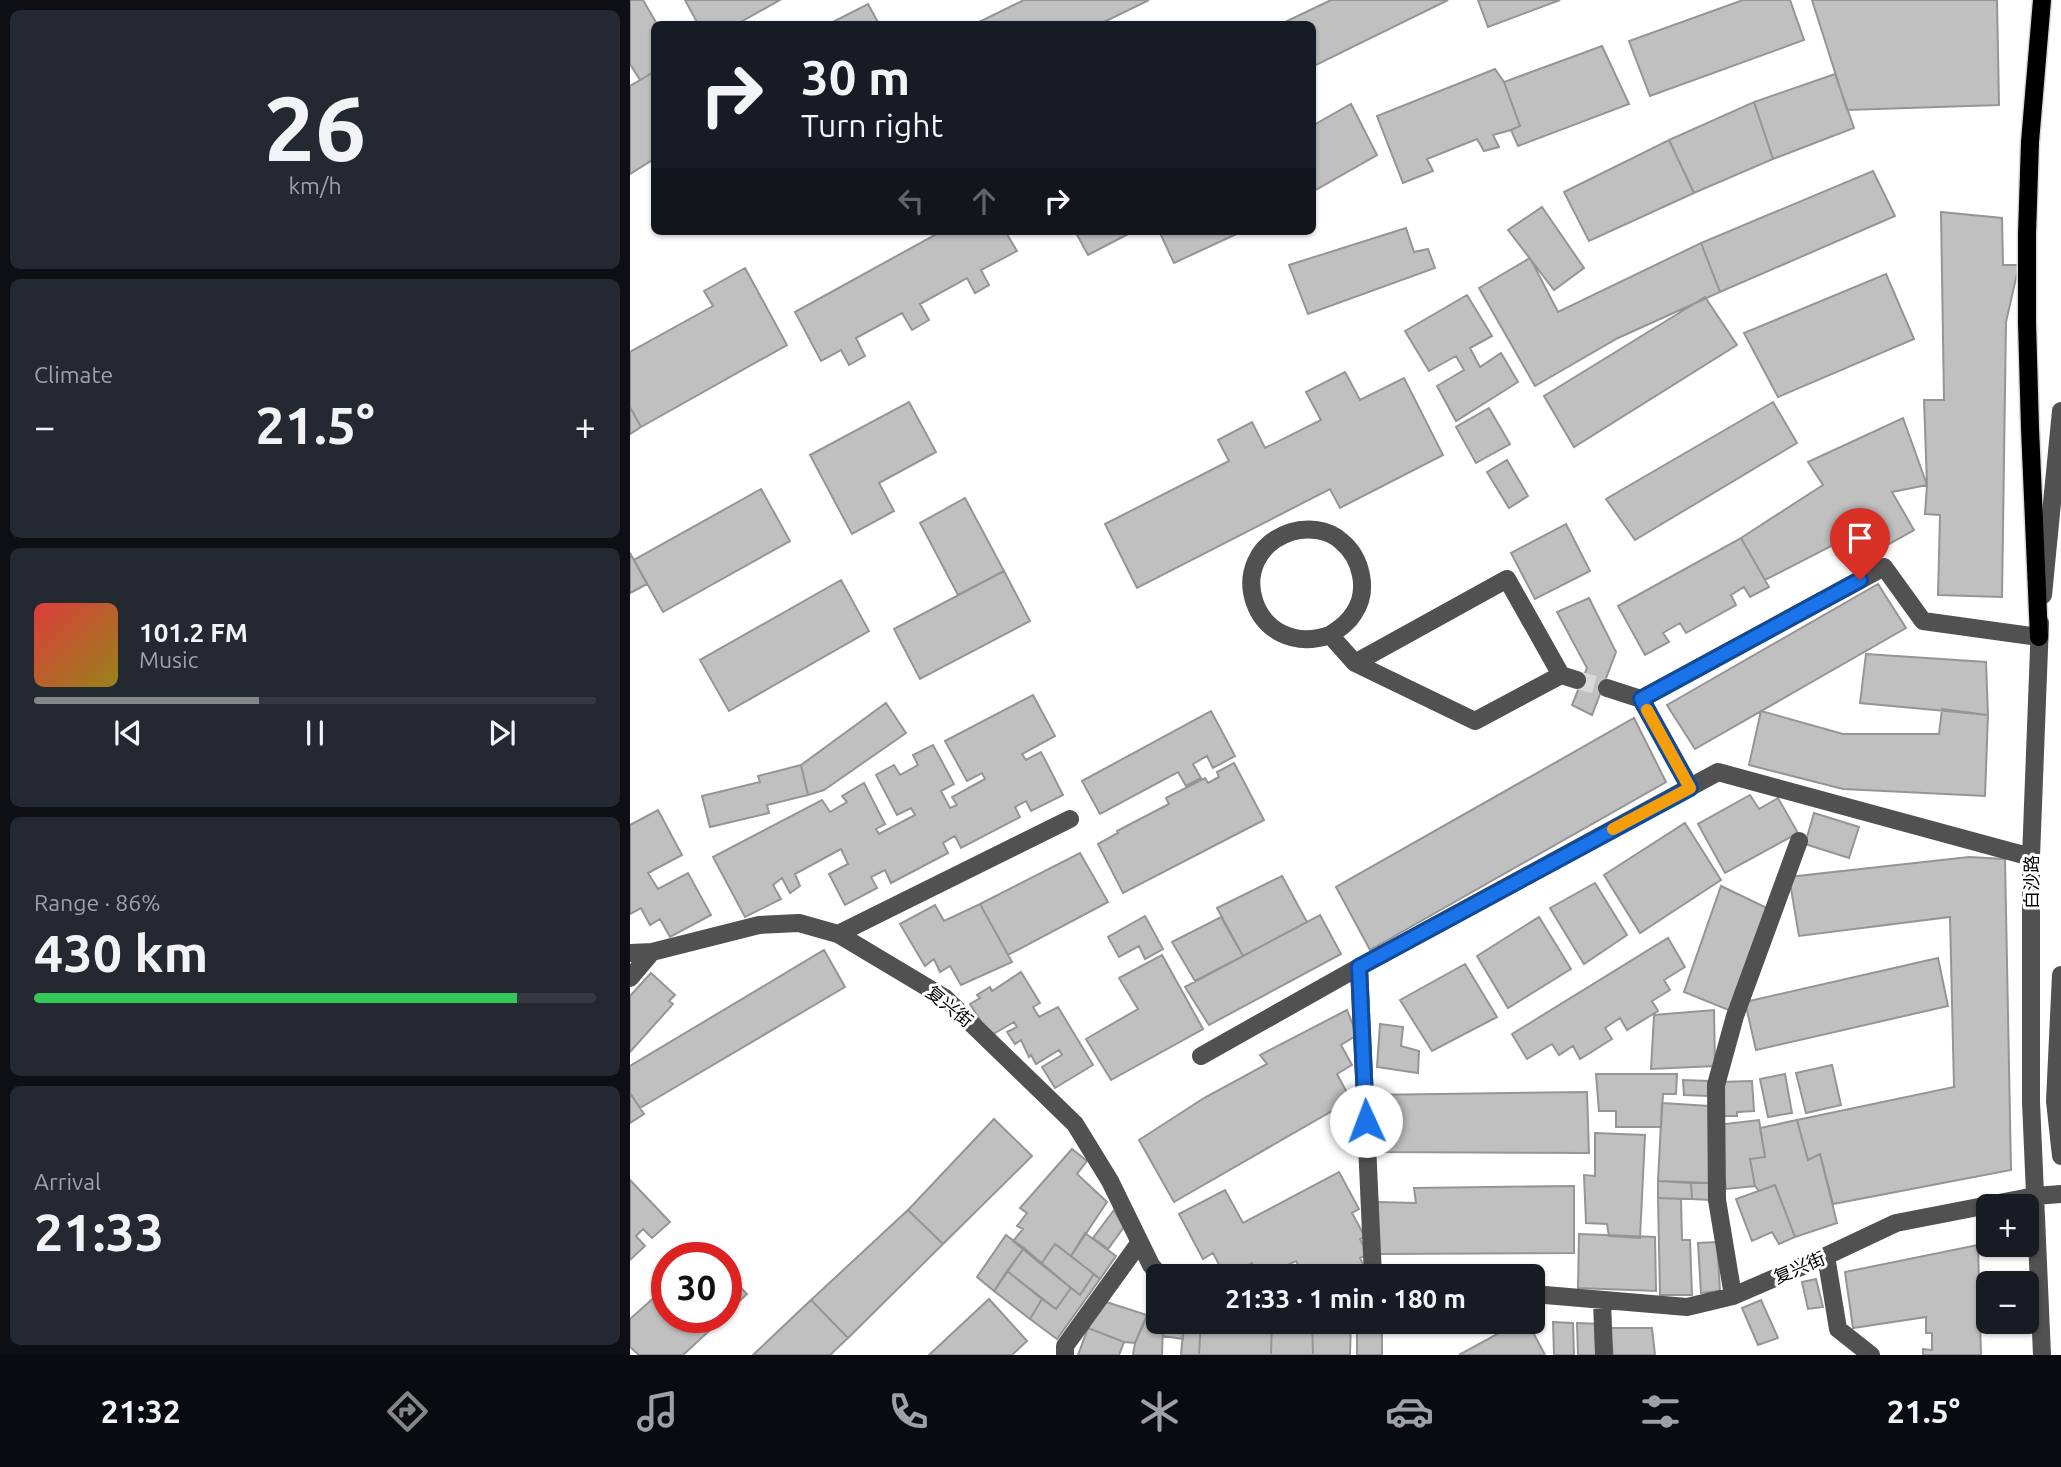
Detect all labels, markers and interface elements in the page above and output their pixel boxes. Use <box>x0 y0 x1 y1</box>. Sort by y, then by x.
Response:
icon: right <box>686 49 777 140</box>
text: 30 m <box>801 49 910 104</box>
text: 26 <box>264 76 366 178</box>
text: Turn right <box>801 107 943 143</box>
text: km/h <box>288 173 342 198</box>
icon: left <box>892 182 930 220</box>
icon: ahead <box>965 182 1003 220</box>
icon: right <box>1038 182 1076 220</box>
text: Climate <box>34 362 113 387</box>
text: 21.5° <box>255 396 375 454</box>
text: − <box>34 405 55 447</box>
text: + <box>575 405 596 447</box>
pin <box>1830 508 1890 580</box>
icon: arrive <box>1841 519 1879 557</box>
text: 101.2 FM <box>139 618 248 647</box>
text: Music <box>139 647 198 672</box>
icon: previous <box>109 714 147 752</box>
icon: pause <box>296 714 334 752</box>
icon: next <box>483 714 521 752</box>
street label: 白沙路 <box>2021 855 2041 909</box>
text: Range · 86% <box>34 890 161 915</box>
text: 430 km <box>34 924 208 982</box>
street label: 复兴街 <box>923 981 977 1031</box>
position arrow <box>1329 1084 1403 1158</box>
text: Arrival <box>34 1169 101 1194</box>
map controls <box>1976 1194 2039 1334</box>
button: + <box>1976 1194 2039 1257</box>
text: 21:33 <box>34 1203 164 1261</box>
speed limit sign: 30 <box>651 1242 742 1333</box>
street label: 复兴街 <box>1770 1247 1828 1287</box>
button: − <box>1976 1271 2039 1334</box>
text: 21:33 · 1 min · 180 m <box>1225 1284 1466 1313</box>
icon: directions <box>383 1387 432 1436</box>
icon: music <box>633 1387 682 1436</box>
icon: phone <box>884 1387 933 1436</box>
icon: climate <box>1135 1387 1184 1436</box>
icon: car <box>1385 1387 1434 1436</box>
icon: filters <box>1636 1387 1685 1436</box>
text: 21:32 <box>101 1393 181 1429</box>
text: 21.5° <box>1887 1393 1960 1429</box>

